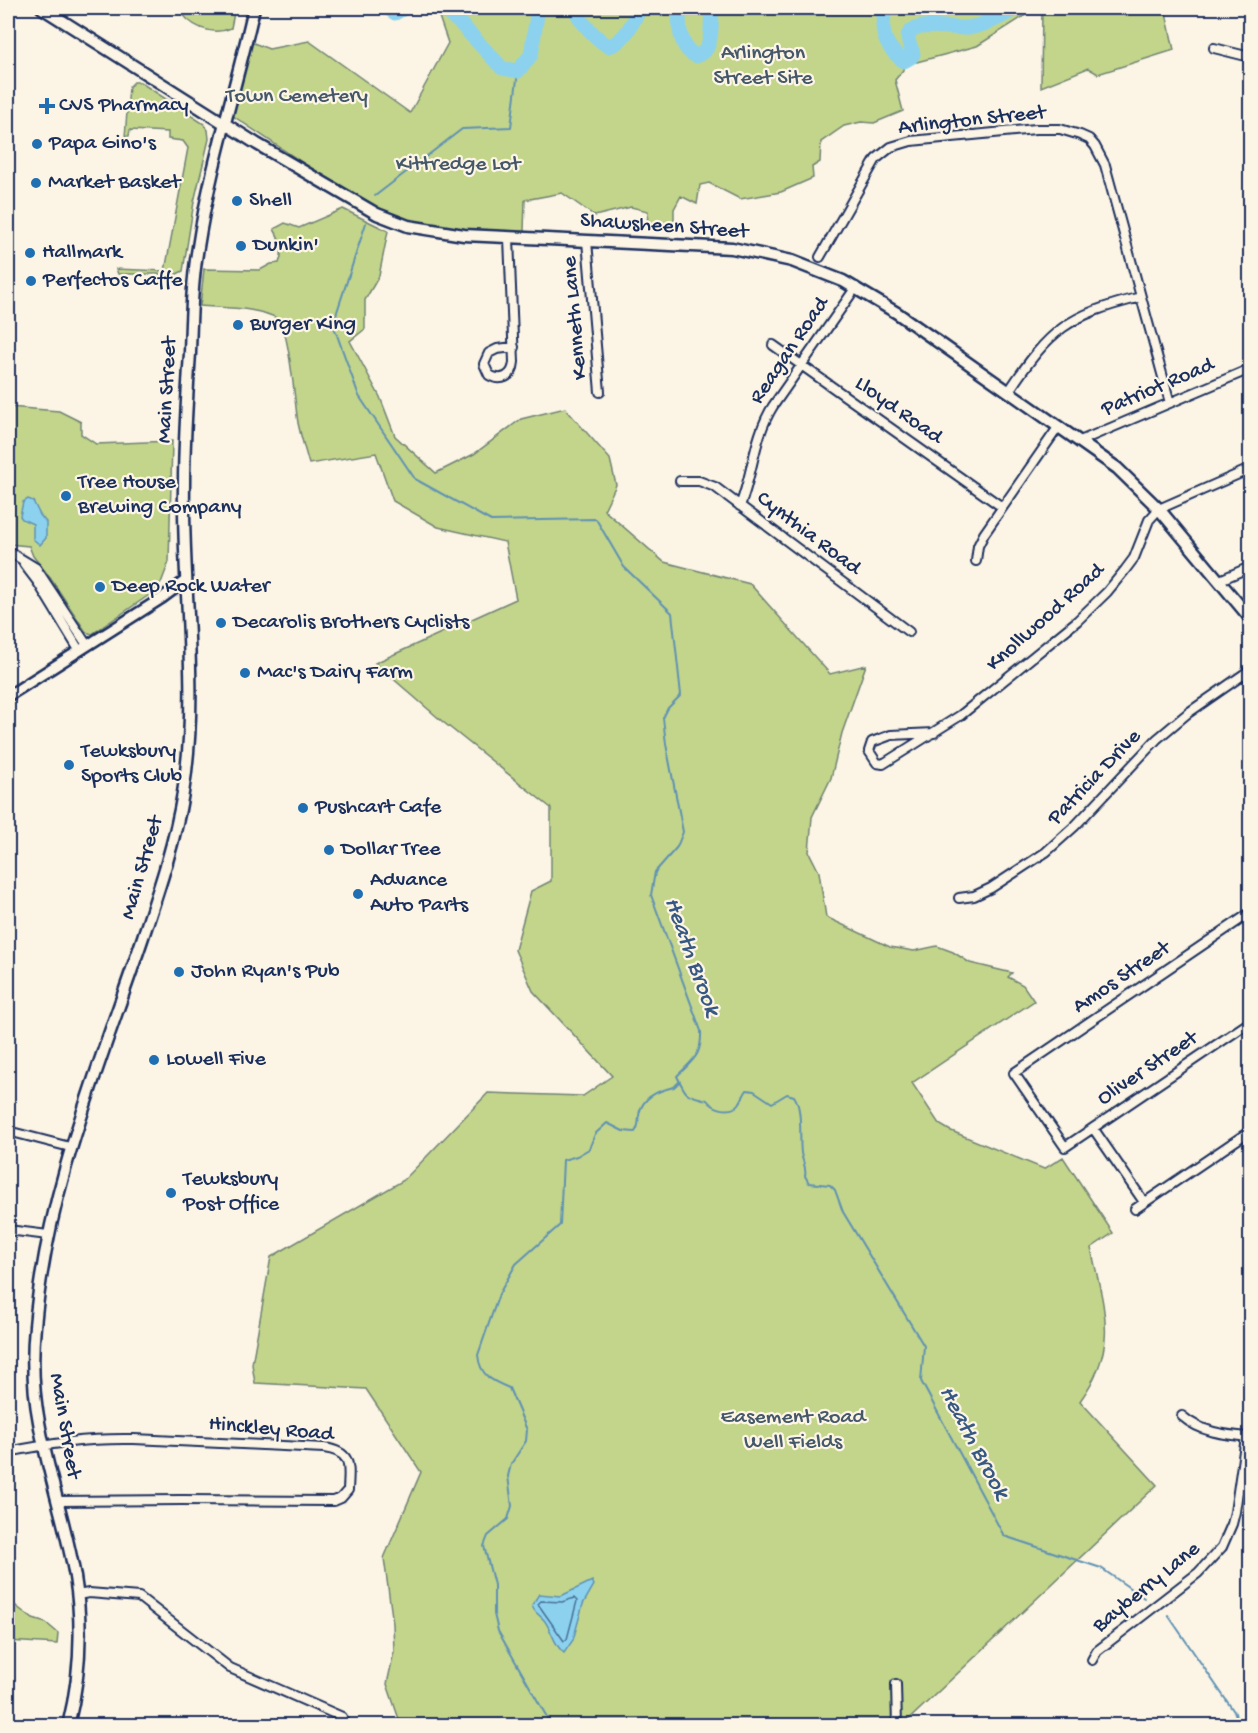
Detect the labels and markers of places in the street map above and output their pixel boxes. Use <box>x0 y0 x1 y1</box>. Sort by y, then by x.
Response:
place label: CVS Pharmacy <box>59 93 189 119</box>
marker: CVS Pharmacy <box>40 99 54 113</box>
place label: Papa Gino's <box>48 131 157 157</box>
marker: Papa Gino's <box>30 137 44 151</box>
place label: Market Basket <box>48 170 182 196</box>
marker: Market Basket <box>29 176 43 190</box>
place label: Shell <box>249 188 292 214</box>
marker: Shell <box>230 194 244 208</box>
place label: Dunkin' <box>251 233 319 259</box>
marker: Dunkin' <box>234 239 248 253</box>
place label: Hallmark <box>42 240 124 266</box>
marker: Hallmark <box>23 246 37 260</box>
place label: Perfectos Caffe <box>42 268 183 294</box>
marker: Perfectos Caffe <box>24 274 38 288</box>
place label: Burger King <box>249 312 356 338</box>
marker: Burger King <box>231 318 245 332</box>
place label: Tree House Brewing Company <box>76 470 242 521</box>
marker: Tree House Brewing Company <box>59 489 73 503</box>
place label: Deep Rock Water <box>110 574 272 600</box>
marker: Deep Rock Water <box>93 580 107 594</box>
place label: Decarolis Brothers Cyclists <box>231 610 470 636</box>
marker: Decarolis Brothers Cyclists <box>214 616 228 630</box>
place label: Mac's Dairy Farm <box>257 660 413 686</box>
marker: Mac's Dairy Farm <box>238 666 252 680</box>
place label: Tewksbury Sports Club <box>79 739 183 790</box>
marker: Tewksbury Sports Club <box>62 758 76 772</box>
place label: Pushcart Cafe <box>314 795 442 821</box>
marker: Pushcart Cafe <box>296 801 310 815</box>
place label: Dollar Tree <box>339 837 441 863</box>
marker: Dollar Tree <box>322 843 336 857</box>
place label: Advance Auto Parts <box>370 868 469 919</box>
marker: Advance Auto Parts <box>351 887 365 901</box>
place label: John Ryan's Pub <box>191 959 340 985</box>
marker: John Ryan's Pub <box>172 965 186 979</box>
place label: Lowell Five <box>166 1047 267 1073</box>
marker: Lowell Five <box>147 1053 161 1067</box>
place label: Tewksbury Post Office <box>181 1167 280 1218</box>
marker: Tewksbury Post Office <box>164 1186 178 1200</box>

